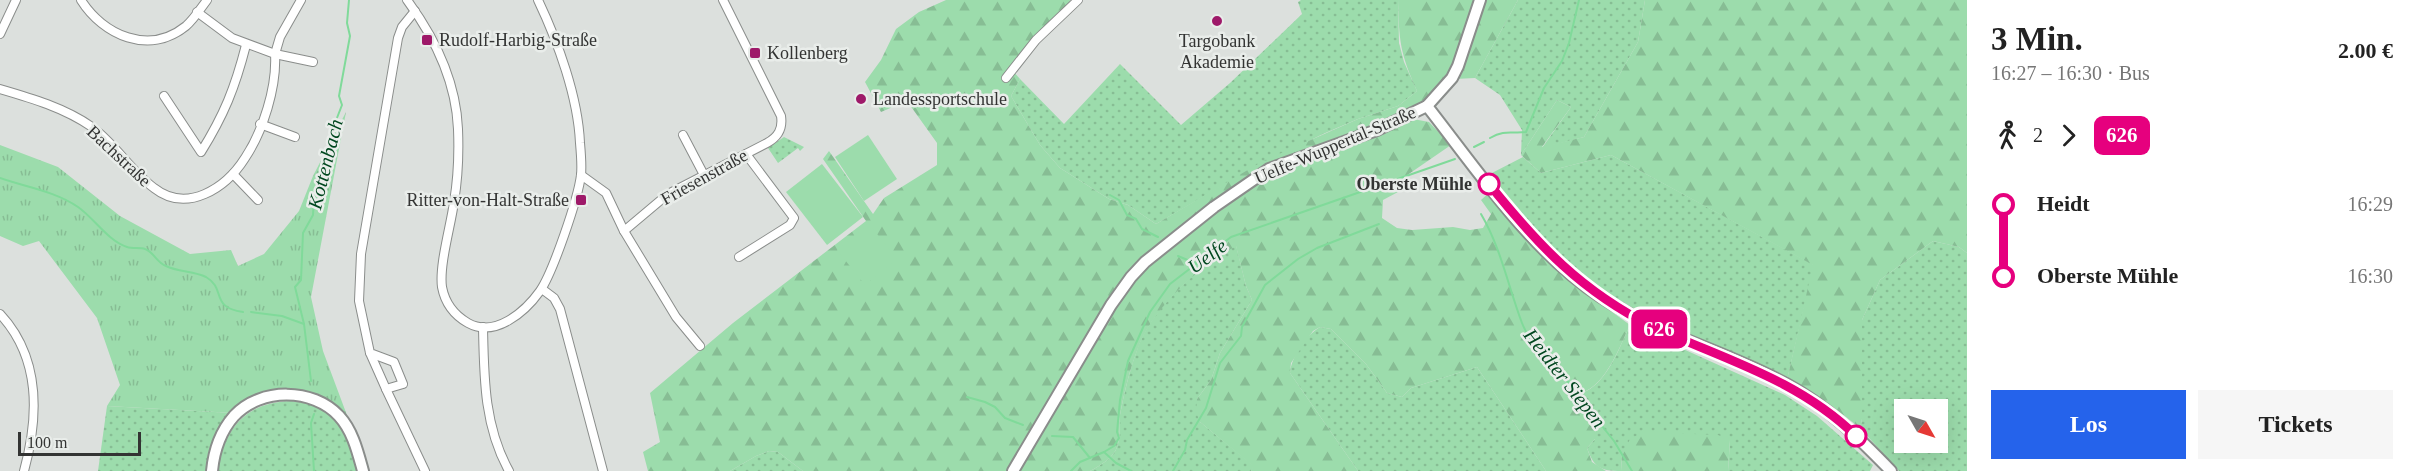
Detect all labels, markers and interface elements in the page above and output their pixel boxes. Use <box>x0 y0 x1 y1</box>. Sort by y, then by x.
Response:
marker: Targobank Akademie <box>1210 14 1224 28</box>
text: 3 Min. <box>1991 21 2083 57</box>
place label: Rudolf-Harbig-Straße <box>439 30 597 50</box>
place label: Targobank Akademie <box>1179 31 1255 72</box>
marker: Rudolf-Harbig-Straße <box>420 33 434 47</box>
text: 2.00 € <box>2338 38 2393 63</box>
place label: Kollenberg <box>767 43 848 63</box>
marker: Kollenberg <box>748 46 762 60</box>
text: 16:27 – 16:30 · Bus <box>1991 62 2150 84</box>
place label: Landessportschule <box>873 89 1007 109</box>
marker: Landessportschule <box>854 92 868 106</box>
street label: Uelfe-Wuppertal-Straße <box>1251 102 1419 188</box>
water label: Kottenbach <box>303 117 347 212</box>
icon: walk <box>1991 119 2024 152</box>
icon: forward <box>2052 119 2085 152</box>
street label: Bachstraße <box>83 121 155 191</box>
text: 626 <box>2106 123 2138 147</box>
text: 2 <box>2033 124 2043 146</box>
street label: Friesenstraße <box>657 145 751 209</box>
marker: Oberste Mühle <box>1478 173 1500 195</box>
place label: Oberste Mühle <box>1357 174 1472 194</box>
place label: Ritter-von-Halt-Straße <box>406 190 569 210</box>
text: Heidt <box>2037 191 2090 216</box>
marker: Ritter-von-Halt-Straße <box>574 193 588 207</box>
text: 16:29 <box>2347 193 2393 215</box>
water label: Uelfe <box>1183 234 1232 279</box>
text: Oberste Mühle <box>2037 263 2178 288</box>
text: 16:30 <box>2347 265 2393 287</box>
line badge: 626 <box>1624 310 1694 348</box>
text: 626 <box>1643 317 1675 341</box>
water label: Heidter Siepen <box>1518 323 1610 432</box>
button: Los <box>1991 390 2186 459</box>
button: Tickets <box>2198 390 2393 459</box>
north arrow <box>1894 399 1948 453</box>
map controls <box>1894 399 1948 453</box>
unlabelled marker <box>1845 425 1867 447</box>
scale bar <box>18 429 141 456</box>
text: 100 m <box>27 434 67 451</box>

